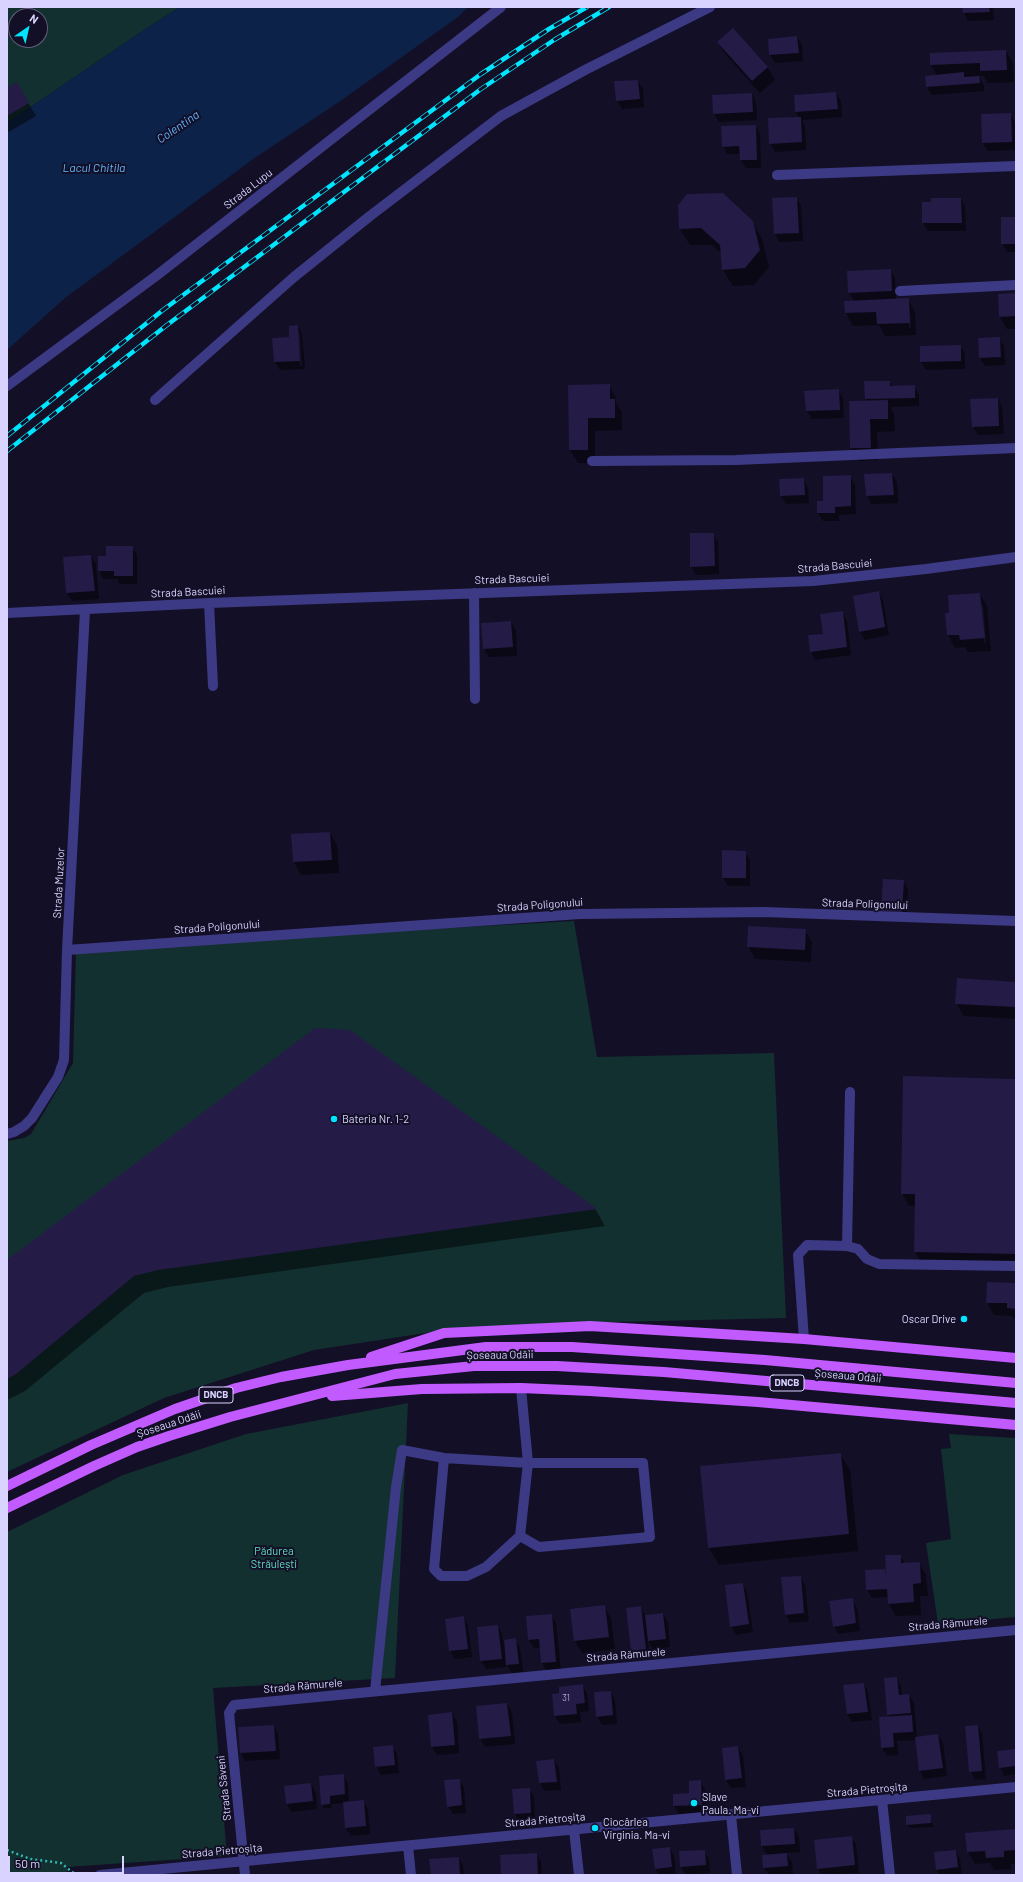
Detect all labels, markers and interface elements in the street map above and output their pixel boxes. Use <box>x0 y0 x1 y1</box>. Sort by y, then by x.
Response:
north arrow <box>8 8 48 48</box>
text: N <box>28 11 41 26</box>
water label: Colentina <box>154 107 202 147</box>
water label: Lacul Chitila <box>63 161 125 175</box>
street label: Strada Lupu <box>221 166 275 212</box>
street label: Strada Bascuiei <box>797 556 873 576</box>
street label: Strada Bascuiei <box>474 571 550 587</box>
street label: Strada Bascuiei <box>150 583 226 601</box>
street label: Strada Muzelor <box>51 847 67 919</box>
street label: Strada Poligonului <box>496 895 584 915</box>
street label: Strada Poligonului <box>822 896 908 912</box>
street label: Strada Poligonului <box>173 917 261 937</box>
place label: Bateria Nr. 1-2 <box>342 1112 409 1126</box>
marker: Bateria Nr. 1-2 <box>329 1114 339 1124</box>
place label: Oscar Drive <box>902 1312 956 1326</box>
marker: Oscar Drive <box>959 1314 969 1324</box>
street label: Șoseaua Odăii <box>466 1348 534 1362</box>
street label: Șoseaua Odăii <box>814 1367 882 1385</box>
road number: DNCB <box>770 1375 804 1391</box>
road number: DNCB <box>199 1387 233 1403</box>
street label: Șoseaua Odăii <box>135 1407 203 1441</box>
park label: Pădurea Străulești <box>251 1544 297 1570</box>
street label: Strada Rămurele <box>908 1614 988 1634</box>
street label: Strada Rămurele <box>586 1645 666 1665</box>
street label: Strada Rămurele <box>263 1676 343 1696</box>
house number: 31 <box>562 1693 570 1703</box>
street label: Strada Săveni <box>214 1755 234 1821</box>
street label: Strada Pietroșița <box>826 1780 908 1800</box>
place label: Slave Paula. Ma-vi <box>702 1790 759 1816</box>
marker: Slave Paula. Ma-vi <box>689 1798 699 1808</box>
street label: Strada Pietroșița <box>504 1810 586 1830</box>
place label: Ciocârlea Virginia. Ma-vi <box>603 1815 670 1841</box>
marker: Ciocârlea Virginia. Ma-vi <box>590 1823 600 1833</box>
street label: Strada Pietroșița <box>181 1841 263 1861</box>
scale bar <box>10 1848 126 1874</box>
text: 50 m <box>15 1856 40 1870</box>

